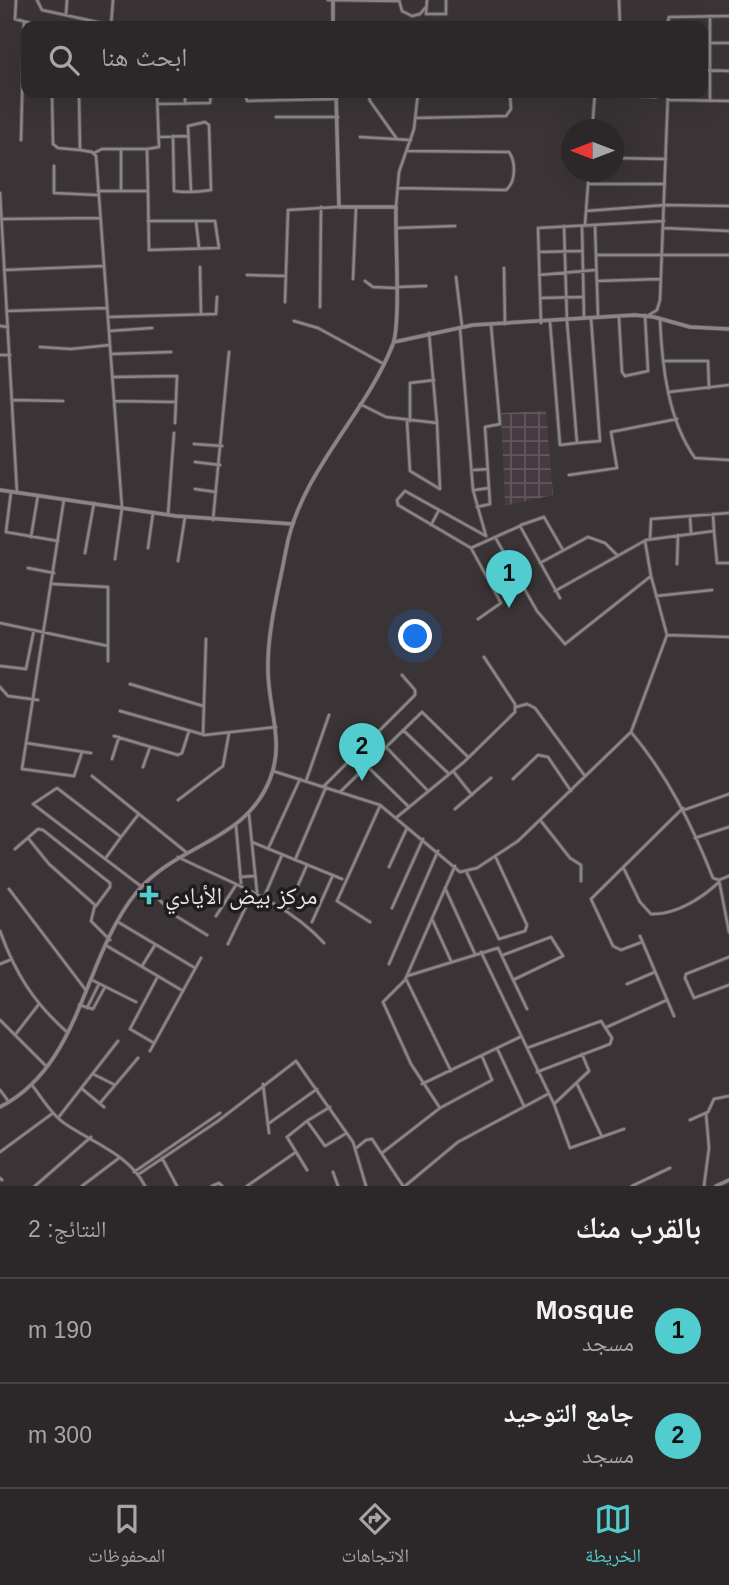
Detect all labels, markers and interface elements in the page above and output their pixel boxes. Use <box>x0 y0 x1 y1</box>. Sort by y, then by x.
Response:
search box <box>21 21 708 98</box>
icon: search <box>45 41 83 79</box>
text: ابحث هنا <box>101 42 188 72</box>
north arrow <box>561 119 624 182</box>
pin: 1 <box>486 550 532 608</box>
your location <box>398 619 432 653</box>
pin: 2 <box>339 723 385 781</box>
place label: مركز بيض الأيادي <box>165 882 317 915</box>
marker: مركز بيض الأيادي <box>139 885 159 905</box>
text: بالقرب منك <box>576 1211 701 1244</box>
text: النتائج: 2 <box>28 1216 106 1242</box>
text: Mosque <box>536 1295 634 1325</box>
text: 190 m <box>28 1317 92 1343</box>
text: 1 <box>672 1317 684 1343</box>
text: مسجد <box>582 1330 634 1356</box>
text: جامع التوحيد <box>504 1398 634 1428</box>
text: 300 m <box>28 1422 92 1448</box>
text: 2 <box>672 1422 684 1448</box>
text: مسجد <box>582 1442 634 1468</box>
tab: المحفوظات <box>88 1500 165 1574</box>
tab: الاتجاهات <box>341 1500 409 1574</box>
tab: الخريطة <box>585 1500 641 1574</box>

